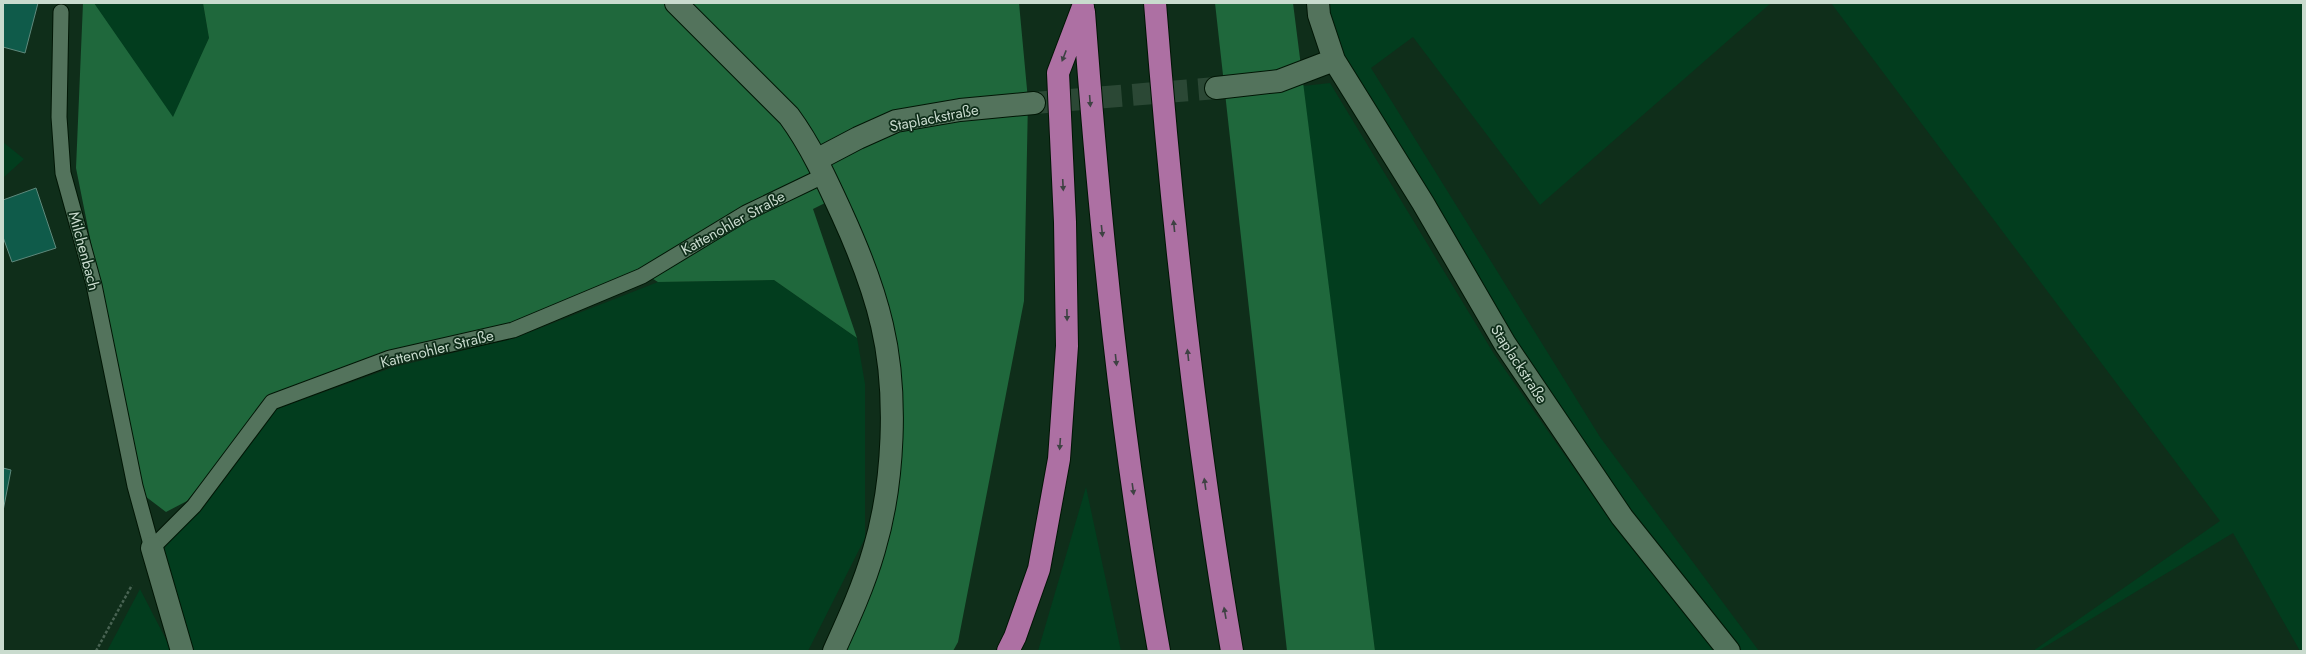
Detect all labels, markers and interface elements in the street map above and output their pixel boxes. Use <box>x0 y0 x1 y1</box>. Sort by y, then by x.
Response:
one-way arrow <box>1061 51 1067 63</box>
one-way arrow <box>1087 95 1094 107</box>
street label: Staplackstraße <box>888 99 981 137</box>
one-way arrow <box>1060 179 1067 191</box>
street label: Kattenohler Straße <box>677 185 789 261</box>
street label: Milchenbach <box>63 209 105 293</box>
one-way arrow <box>1171 220 1178 232</box>
one-way arrow <box>1099 225 1105 237</box>
one-way arrow <box>1064 309 1070 322</box>
street label: Staplackstraße <box>1485 320 1553 408</box>
street label: Kattenohler Straße <box>378 324 496 374</box>
one-way arrow <box>1185 349 1192 361</box>
one-way arrow <box>1113 354 1119 366</box>
one-way arrow <box>1056 438 1063 450</box>
one-way arrow <box>1202 478 1208 490</box>
one-way arrow <box>1129 483 1136 495</box>
one-way arrow <box>1222 606 1228 619</box>

